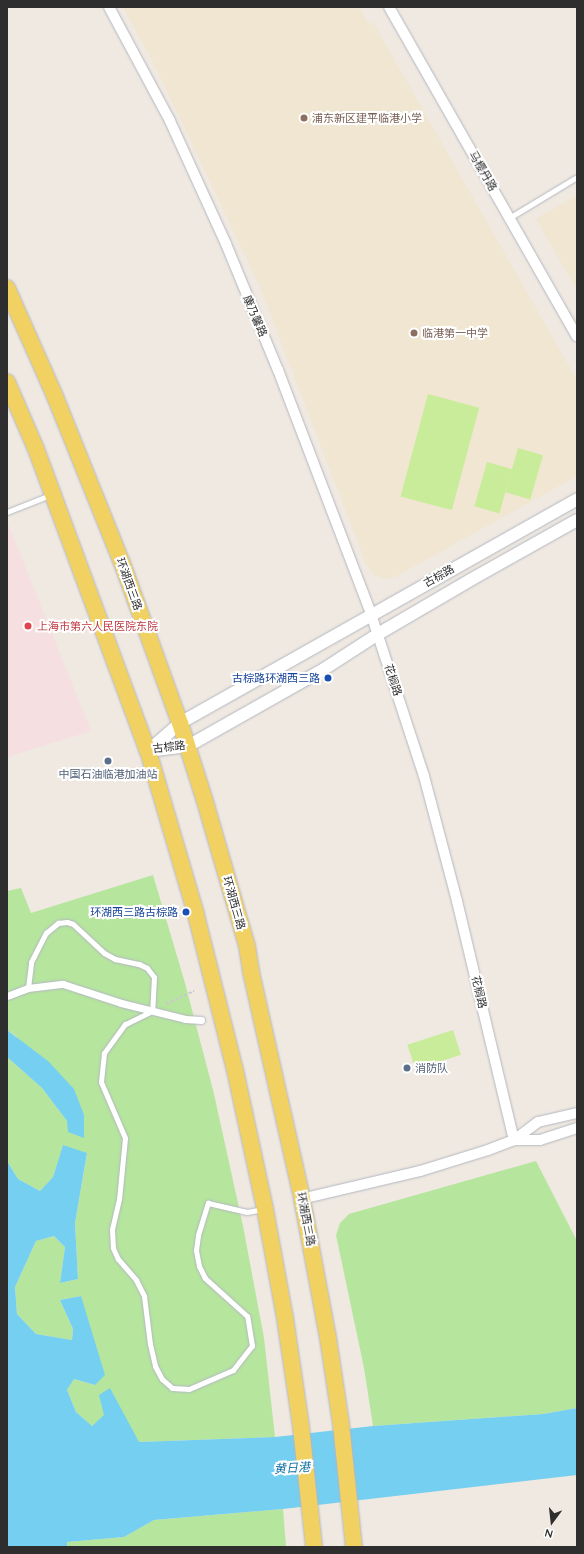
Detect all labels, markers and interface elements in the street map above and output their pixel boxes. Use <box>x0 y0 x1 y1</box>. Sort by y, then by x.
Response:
place label: 浦东新区建平临港小学 <box>312 111 422 125</box>
marker: 浦东新区建平临港小学 <box>299 113 309 123</box>
street label: 马樱丹路 <box>466 149 500 193</box>
street label: 康乃馨路 <box>240 293 270 339</box>
place label: 临港第一中学 <box>422 326 488 340</box>
marker: 临港第一中学 <box>409 328 419 338</box>
street label: 环湖西三路 <box>113 556 145 612</box>
street label: 古棕路 <box>421 562 457 590</box>
place label: 上海市第六人民医院东院 <box>37 619 158 633</box>
marker: 上海市第六人民医院东院 <box>22 620 34 632</box>
street label: 花榈路 <box>382 662 404 698</box>
place label: 古棕路环湖西三路 <box>232 671 320 685</box>
marker: 古棕路环湖西三路 <box>323 673 333 683</box>
street label: 古棕路 <box>152 739 186 755</box>
marker: 中国石油临港加油站 <box>103 756 113 766</box>
place label: 中国石油临港加油站 <box>59 767 157 781</box>
street label: 环湖西三路 <box>220 875 248 931</box>
place label: 环湖西三路古棕路 <box>90 905 178 919</box>
marker: 环湖西三路古棕路 <box>181 907 191 917</box>
street label: 花榈路 <box>469 974 489 1010</box>
place label: 消防队 <box>415 1061 448 1075</box>
marker: 消防队 <box>402 1063 412 1073</box>
street label: 环湖西三路 <box>294 1191 318 1247</box>
water label: 黄日港 <box>274 1460 310 1476</box>
north arrow <box>532 1502 572 1542</box>
text: N <box>543 1526 555 1541</box>

